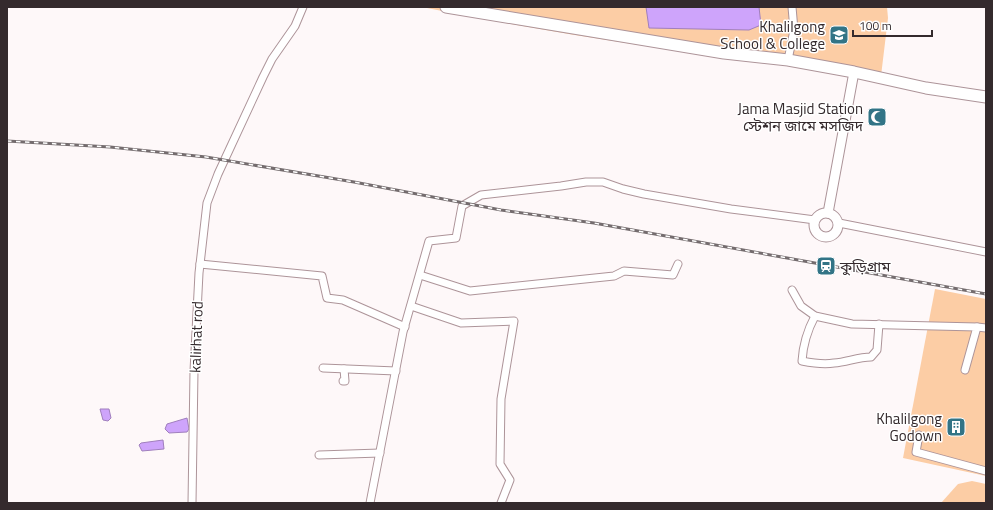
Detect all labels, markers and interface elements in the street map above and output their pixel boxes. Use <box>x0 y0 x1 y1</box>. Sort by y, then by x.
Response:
scale bar <box>853 12 932 38</box>
place label: Khalilgong School & College <box>720 15 825 55</box>
text: 100 m <box>859 16 892 35</box>
school or university icon: Khalilgong School & College <box>828 24 850 46</box>
place label: Jama Masjid Station স্টেশন জামে মসজিদ <box>738 97 864 137</box>
mosque icon: Jama Masjid Station স্টেশন জামে মসজিদ <box>866 106 888 128</box>
station icon: কুড়িগ্রাম <box>815 255 837 277</box>
place label: কুড়িগ্রাম <box>839 255 891 278</box>
street label: kalirhat rod <box>183 301 209 373</box>
place label: Khalilgong Godown <box>876 407 942 447</box>
building icon: Khalilgong Godown <box>945 416 967 438</box>

